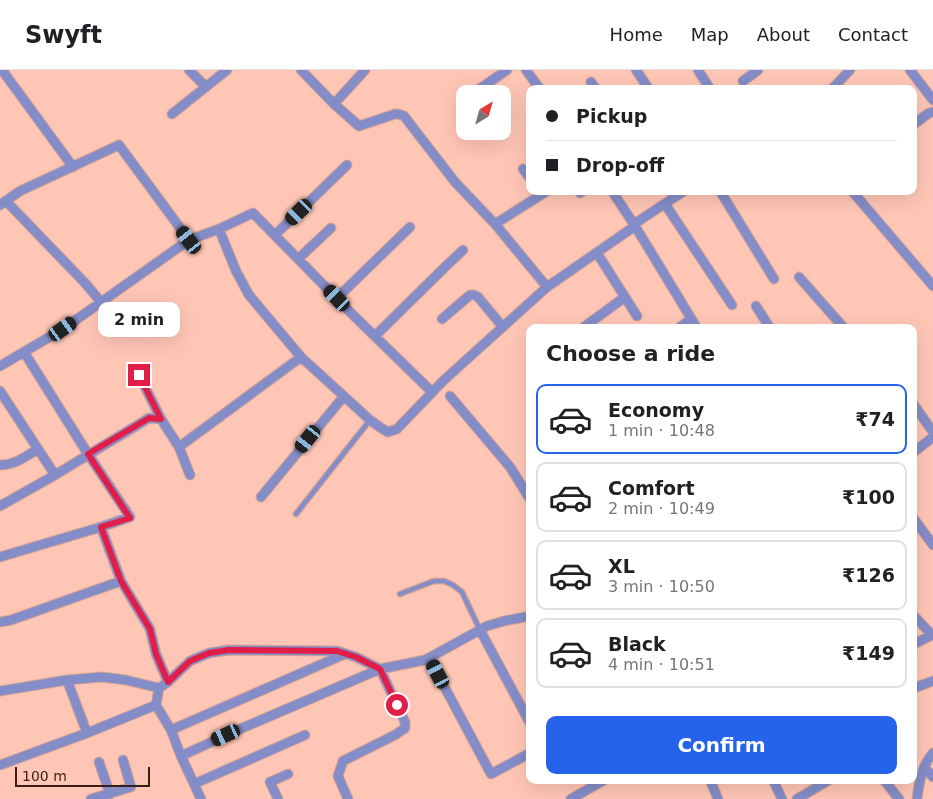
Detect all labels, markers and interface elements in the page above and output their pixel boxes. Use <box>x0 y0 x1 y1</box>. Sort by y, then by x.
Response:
text: Swyft <box>25 21 102 49</box>
text: Home <box>610 24 663 45</box>
text: Map <box>691 24 729 45</box>
text: About <box>757 24 810 45</box>
text: Contact <box>838 24 908 45</box>
north arrow <box>456 85 511 140</box>
map controls <box>456 85 511 140</box>
text: Pickup <box>576 105 647 127</box>
text: Drop-off <box>576 154 664 176</box>
car <box>282 196 315 228</box>
car <box>173 224 204 256</box>
car <box>321 282 352 314</box>
callout: 2 min <box>98 302 180 338</box>
text: 2 min <box>114 310 164 329</box>
car <box>46 314 79 344</box>
text: Choose a ride <box>546 341 715 366</box>
route end <box>128 364 150 386</box>
icon: car <box>548 397 593 442</box>
text: Economy <box>608 399 704 421</box>
text: ₹74 <box>855 408 895 430</box>
text: 1 min · 10:48 <box>608 421 715 440</box>
car <box>292 423 323 455</box>
icon: car <box>548 475 593 520</box>
text: Comfort <box>608 477 695 499</box>
text: ₹100 <box>842 486 895 508</box>
text: 2 min · 10:49 <box>608 499 715 518</box>
icon: car <box>548 553 593 598</box>
text: XL <box>608 555 635 577</box>
text: ₹126 <box>842 564 895 586</box>
text: 3 min · 10:50 <box>608 577 715 596</box>
icon: car <box>548 631 593 676</box>
text: Black <box>608 633 666 655</box>
text: ₹149 <box>842 642 895 664</box>
text: 4 min · 10:51 <box>608 655 715 674</box>
car <box>424 657 451 691</box>
route start <box>386 694 408 716</box>
button: Confirm <box>546 716 897 774</box>
car <box>209 722 242 748</box>
scale bar <box>15 764 150 787</box>
text: 100 m <box>22 768 67 784</box>

